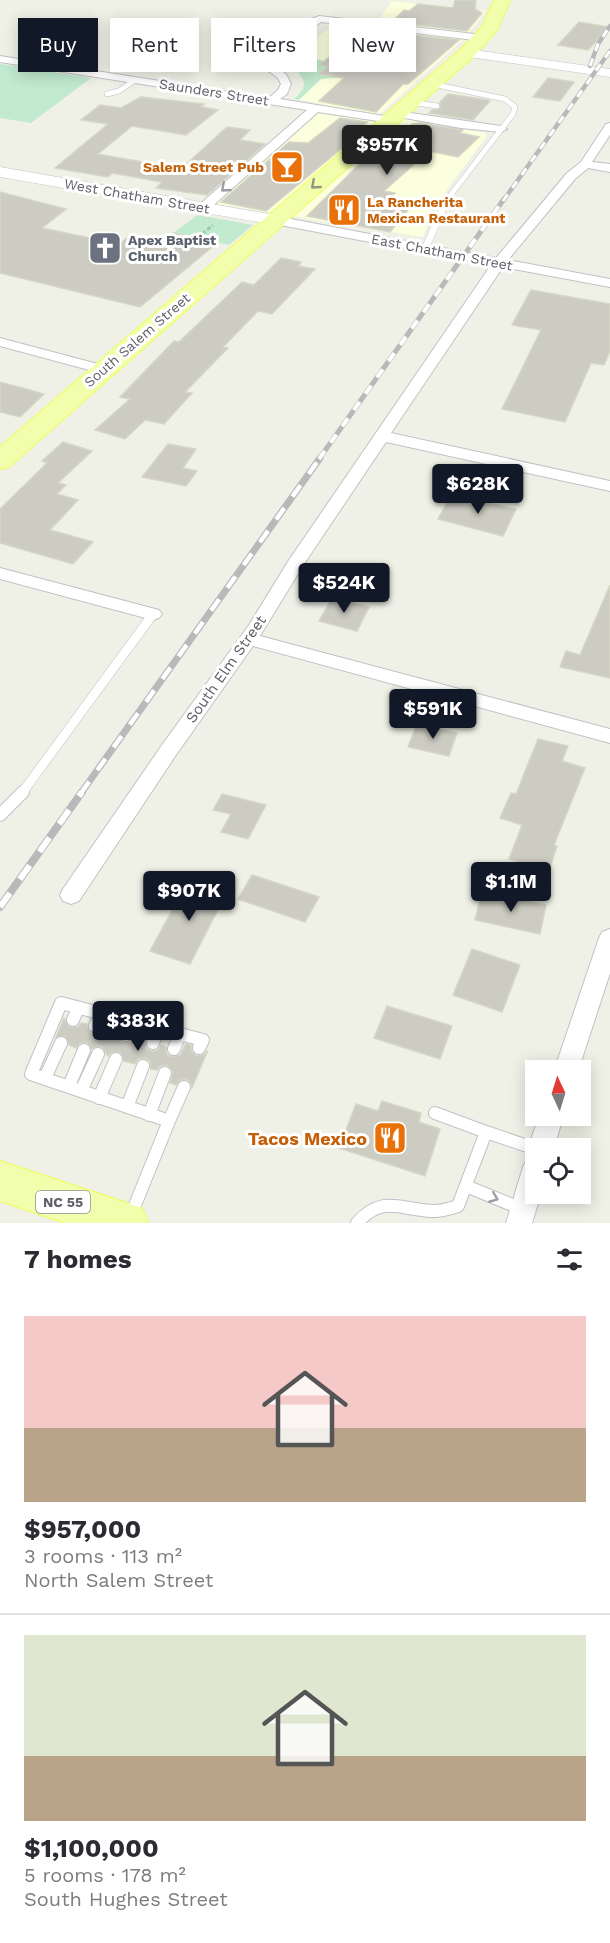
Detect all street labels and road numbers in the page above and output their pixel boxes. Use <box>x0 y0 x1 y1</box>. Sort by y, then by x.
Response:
street label: Saunders Street <box>158 75 270 109</box>
street label: West Chatham Street <box>63 175 211 217</box>
street label: East Chatham Street <box>370 230 514 274</box>
street label: South Salem Street <box>81 290 193 390</box>
street label: South Elm Street <box>182 611 270 726</box>
road number: NC 55 <box>36 1191 90 1213</box>

